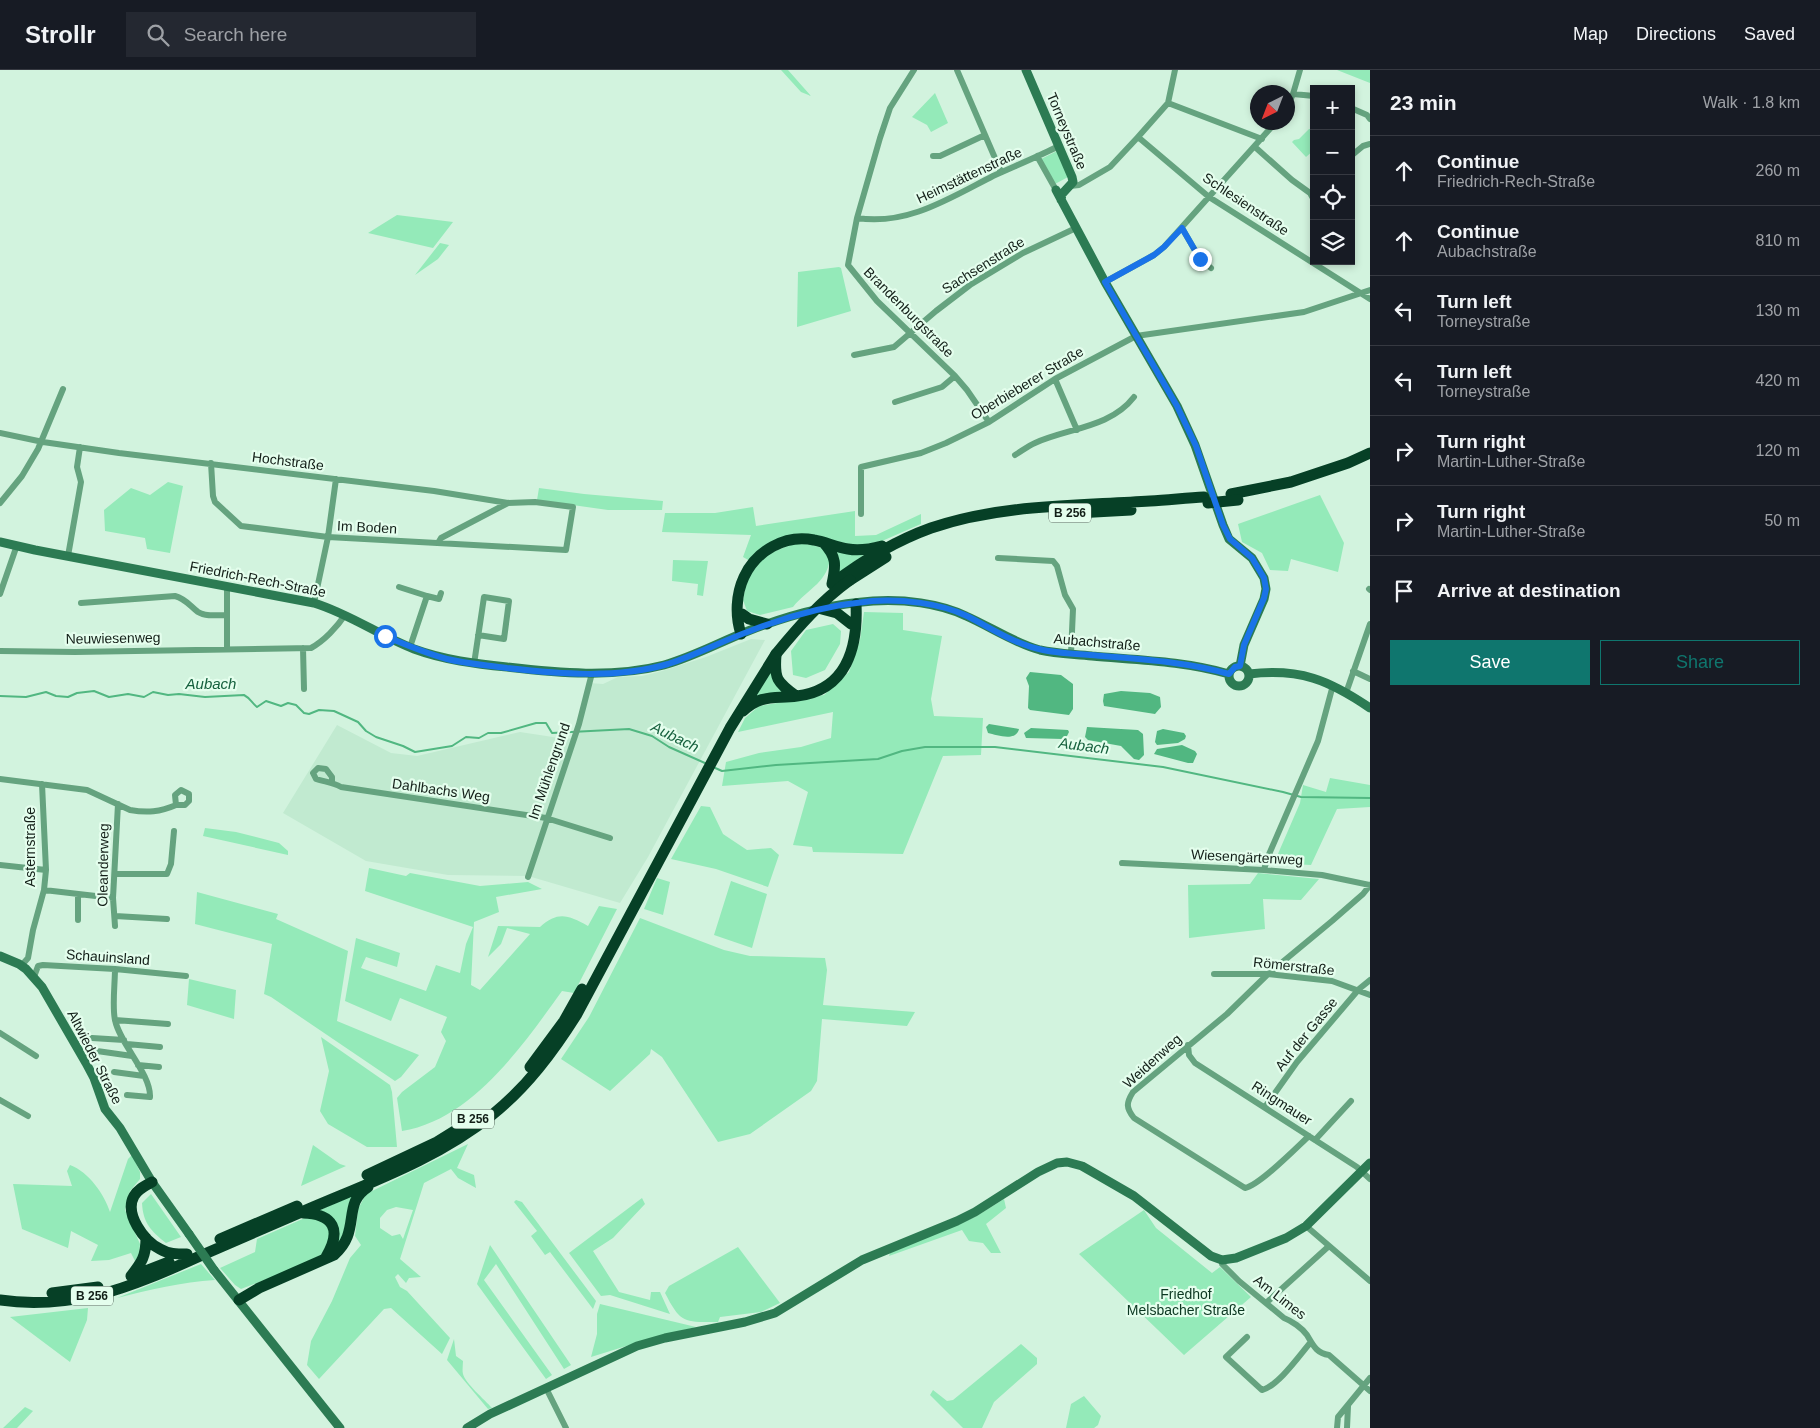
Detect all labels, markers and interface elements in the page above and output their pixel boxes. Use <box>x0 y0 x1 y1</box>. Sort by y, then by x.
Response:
search box <box>126 12 476 57</box>
text: Strollr <box>25 21 96 48</box>
icon: search <box>144 21 172 49</box>
text: Search here <box>184 24 287 45</box>
text: Map <box>1573 24 1608 44</box>
text: Directions <box>1636 24 1716 44</box>
text: Saved <box>1744 24 1795 44</box>
north arrow <box>1250 85 1295 130</box>
map controls <box>1310 85 1355 265</box>
button: + <box>1310 85 1355 130</box>
street label: Torneystraße <box>1044 90 1090 172</box>
text: 23 min <box>1390 91 1457 114</box>
text: Walk · 1.8 km <box>1703 94 1800 111</box>
button: − <box>1310 130 1355 175</box>
street label: Heimstättenstraße <box>914 143 1024 206</box>
text: Continue <box>1437 151 1519 172</box>
icon: ahead <box>1390 157 1418 185</box>
text: 260 m <box>1756 162 1800 179</box>
street label: Schlesienstraße <box>1200 169 1292 239</box>
text: Friedrich-Rech-Straße <box>1437 173 1595 190</box>
button: locate <box>1310 175 1355 220</box>
button: layers <box>1310 220 1355 265</box>
text: Continue <box>1437 221 1519 242</box>
icon: ahead <box>1390 227 1418 255</box>
text: 810 m <box>1756 232 1800 249</box>
street label: Sachsenstraße <box>939 233 1027 297</box>
text: Aubachstraße <box>1437 243 1537 260</box>
route end <box>1189 248 1212 271</box>
street label: Brandenburgstraße <box>861 264 957 360</box>
text: Turn left <box>1437 291 1512 312</box>
icon: left <box>1390 297 1418 325</box>
text: 130 m <box>1756 302 1800 319</box>
text: Torneystraße <box>1437 313 1530 330</box>
street label: Oberbieberer Straße <box>968 343 1086 423</box>
text: Turn left <box>1437 361 1512 382</box>
icon: left <box>1390 367 1418 395</box>
text: 420 m <box>1756 372 1800 389</box>
text: Torneystraße <box>1437 383 1530 400</box>
text: Turn right <box>1437 431 1525 452</box>
icon: right <box>1390 437 1418 465</box>
text: 120 m <box>1756 442 1800 459</box>
street label: Hochstraße <box>251 449 325 473</box>
text: Martin-Luther-Straße <box>1437 453 1586 470</box>
text: Turn right <box>1437 501 1525 522</box>
road number: B 256 <box>1049 503 1091 522</box>
icon: right <box>1390 507 1418 535</box>
text: 50 m <box>1764 512 1800 529</box>
street label: Im Boden <box>337 517 397 537</box>
text: Martin-Luther-Straße <box>1437 523 1586 540</box>
street label: Friedrich-Rech-Straße <box>189 558 328 600</box>
icon: arrive <box>1390 577 1418 605</box>
text: Arrive at destination <box>1437 580 1621 601</box>
route start <box>374 625 397 648</box>
street label: Neuwiesenweg <box>65 629 161 647</box>
street label: Aubachstraße <box>1053 630 1141 654</box>
button: Save <box>1390 640 1590 685</box>
button: Share <box>1600 640 1800 685</box>
water label: Aubach <box>185 675 236 692</box>
water label: Aubach <box>648 717 702 755</box>
street label: Im Mühlengrund <box>525 721 573 821</box>
water label: Aubach <box>1057 734 1110 757</box>
street label: Dahlbachs Weg <box>391 775 491 805</box>
street label: Asternstraße <box>22 807 38 887</box>
street label: Oleanderweg <box>94 823 112 907</box>
street label: Wiesengärtenweg <box>1191 846 1303 868</box>
street label: Schauinsland <box>66 946 150 968</box>
street label: Römerstraße <box>1253 954 1336 978</box>
street label: Auf der Gasse <box>1272 994 1341 1074</box>
street label: Altwieder Straße <box>64 1007 126 1107</box>
street label: Weidenweg <box>1120 1031 1184 1091</box>
street label: Ringmauer <box>1249 1078 1315 1129</box>
road number: B 256 <box>452 1110 494 1128</box>
street label: Am Limes <box>1251 1272 1309 1322</box>
road number: B 256 <box>71 1286 113 1306</box>
park label: Friedhof Melsbacher Straße <box>1127 1286 1245 1318</box>

